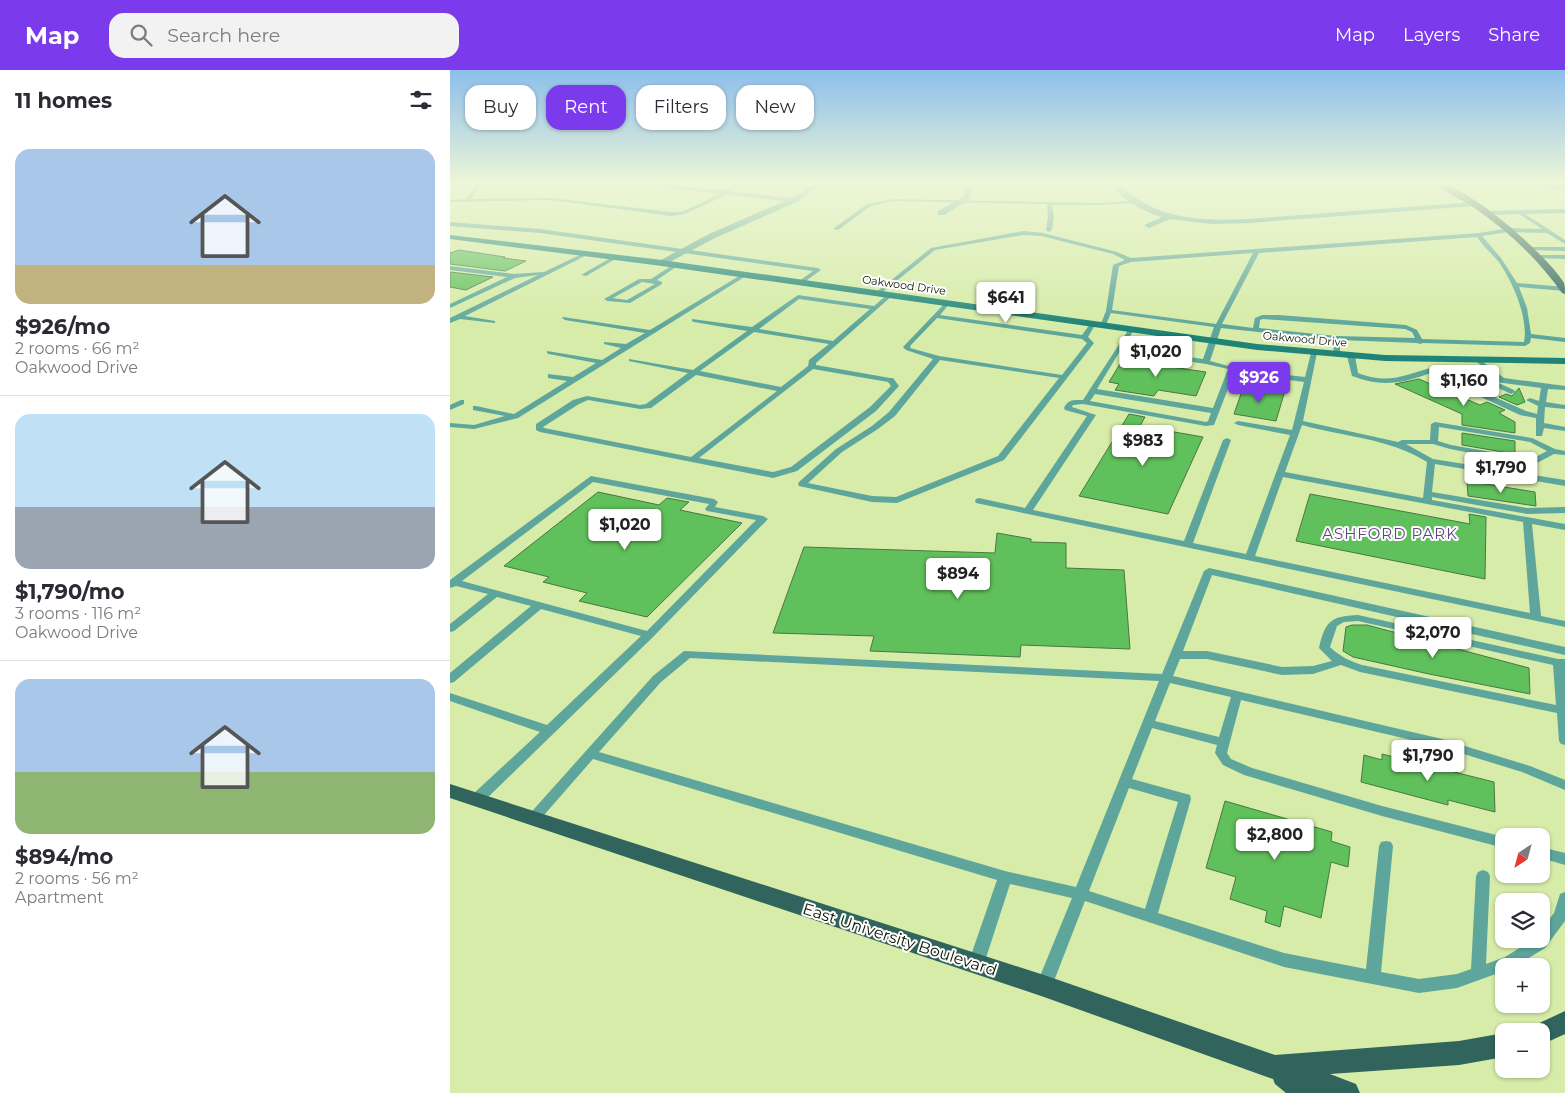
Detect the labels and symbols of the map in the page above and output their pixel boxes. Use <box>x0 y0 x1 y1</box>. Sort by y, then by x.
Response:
street label: Oakwood Drive <box>861 272 947 298</box>
pin: $641 <box>976 282 1036 324</box>
street label: Oakwood Drive <box>1262 328 1348 350</box>
pin: $1,020 <box>1115 336 1197 378</box>
pin: $926 <box>1229 362 1289 404</box>
pin: $1,160 <box>1423 364 1505 407</box>
pin: $983 <box>1113 424 1173 467</box>
pin: $1,790 <box>1460 452 1542 494</box>
pin: $1,020 <box>584 508 666 551</box>
district label: ASHFORD PARK <box>1322 524 1458 543</box>
pin: $894 <box>928 558 988 600</box>
pin: $2,070 <box>1392 616 1474 659</box>
pin: $1,790 <box>1387 740 1469 782</box>
pin: $2,800 <box>1234 818 1316 861</box>
north arrow <box>1495 828 1550 882</box>
street label: East University Boulevard <box>800 899 999 980</box>

